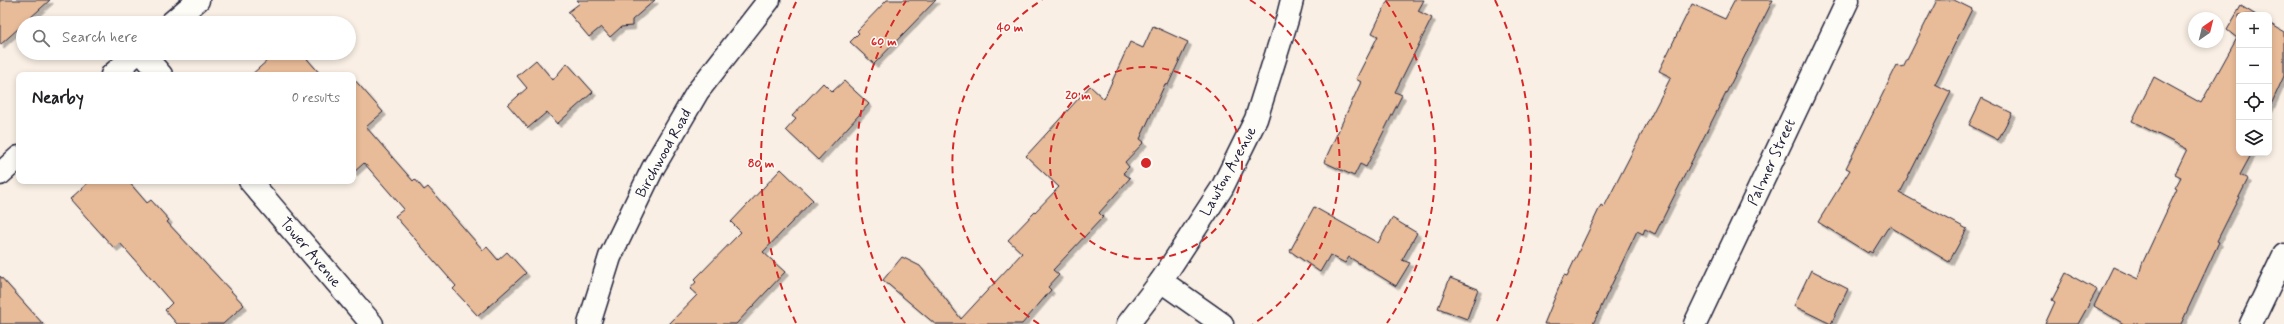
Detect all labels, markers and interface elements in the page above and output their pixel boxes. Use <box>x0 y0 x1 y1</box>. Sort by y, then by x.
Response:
north arrow <box>2188 12 2224 48</box>
map controls <box>2236 12 2272 156</box>
button: + <box>2236 12 2272 48</box>
search box <box>16 16 356 60</box>
text: 40 m <box>997 20 1024 36</box>
icon: search <box>30 27 52 49</box>
text: Search here <box>62 28 138 48</box>
text: 60 m <box>871 34 897 50</box>
button: − <box>2236 48 2272 84</box>
button: locate <box>2236 84 2272 120</box>
text: Nearby <box>32 87 84 109</box>
text: 20 m <box>1065 88 1091 104</box>
text: 0 results <box>292 90 340 107</box>
street label: Birchwood Road <box>631 105 697 201</box>
street label: Palmer Street <box>1743 115 1801 209</box>
button: layers <box>2236 120 2272 156</box>
street label: Lawton Avenue <box>1196 123 1262 220</box>
text: 80 m <box>748 156 775 172</box>
centre of rings <box>1139 156 1153 170</box>
street label: Tower Avenue <box>275 213 345 292</box>

